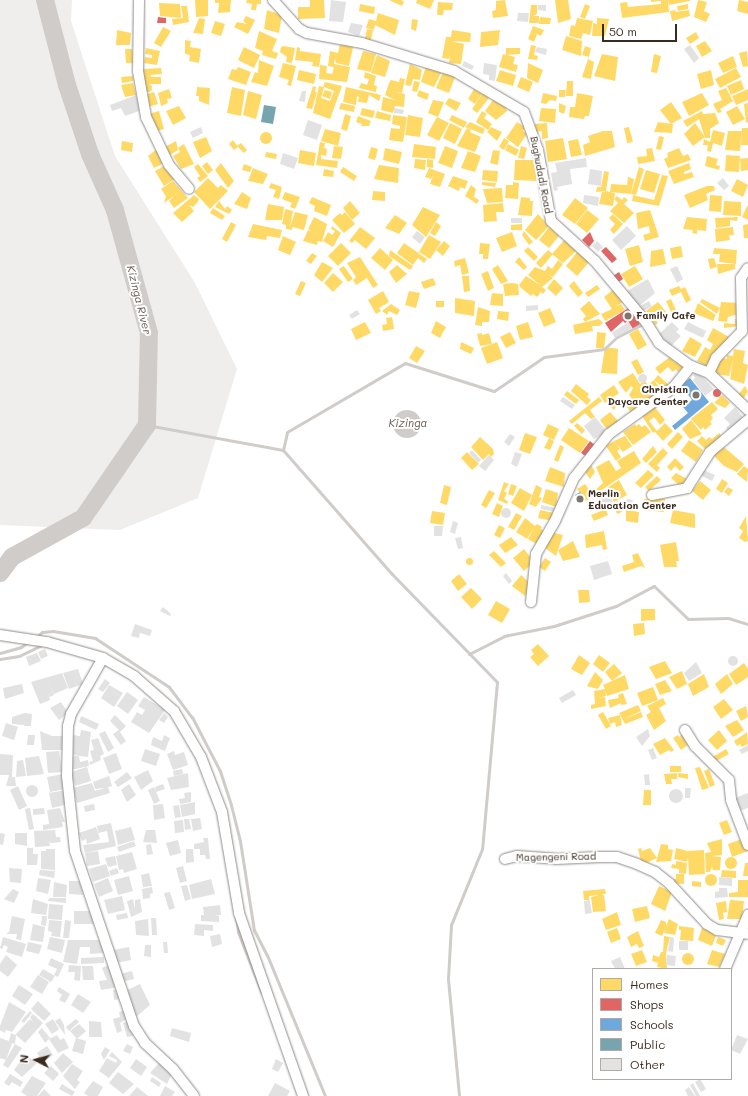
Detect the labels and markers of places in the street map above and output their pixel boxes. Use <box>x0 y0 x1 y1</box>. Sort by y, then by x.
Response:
place label: Family Cafe <box>636 310 695 322</box>
marker: Family Cafe <box>623 311 633 321</box>
place label: Christian Daycare Center <box>608 383 688 406</box>
marker: Christian Daycare Center <box>691 390 701 400</box>
place label: Merlin Education Center <box>588 487 677 510</box>
marker: Merlin Education Center <box>575 494 585 504</box>

